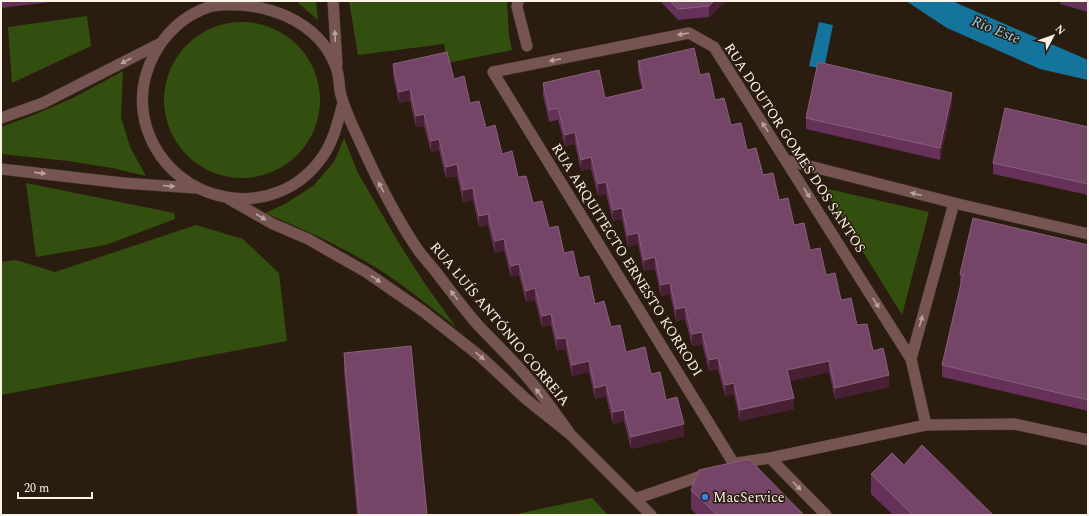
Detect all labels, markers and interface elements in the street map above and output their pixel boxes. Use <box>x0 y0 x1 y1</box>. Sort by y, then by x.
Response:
water label: Rio Este <box>968 10 1024 50</box>
north arrow <box>1033 16 1073 56</box>
text: N <box>1051 21 1070 39</box>
one-way arrow <box>331 30 338 42</box>
one-way arrow <box>677 31 689 37</box>
street label: RUA DOUTOR GOMES DOS SANTOS <box>719 39 871 257</box>
one-way arrow <box>549 57 561 63</box>
one-way arrow <box>120 58 132 64</box>
one-way arrow <box>761 122 769 132</box>
street label: RUA ARQUITECTO ERNESTO KORRODI <box>546 139 708 381</box>
one-way arrow <box>34 170 46 176</box>
one-way arrow <box>378 181 385 193</box>
one-way arrow <box>163 183 175 190</box>
one-way arrow <box>803 187 810 199</box>
one-way arrow <box>910 190 922 196</box>
one-way arrow <box>255 214 267 221</box>
street label: RUA LUÍS ANTÓNIO CORREIA <box>425 237 575 411</box>
one-way arrow <box>370 275 381 283</box>
one-way arrow <box>450 289 458 300</box>
one-way arrow <box>872 297 879 309</box>
one-way arrow <box>918 315 924 327</box>
one-way arrow <box>475 352 485 361</box>
one-way arrow <box>535 387 543 398</box>
scale bar <box>18 474 92 500</box>
text: 20 m <box>24 479 49 498</box>
one-way arrow <box>793 481 802 491</box>
place label: MacService <box>713 487 785 508</box>
marker: MacService <box>700 492 710 502</box>

